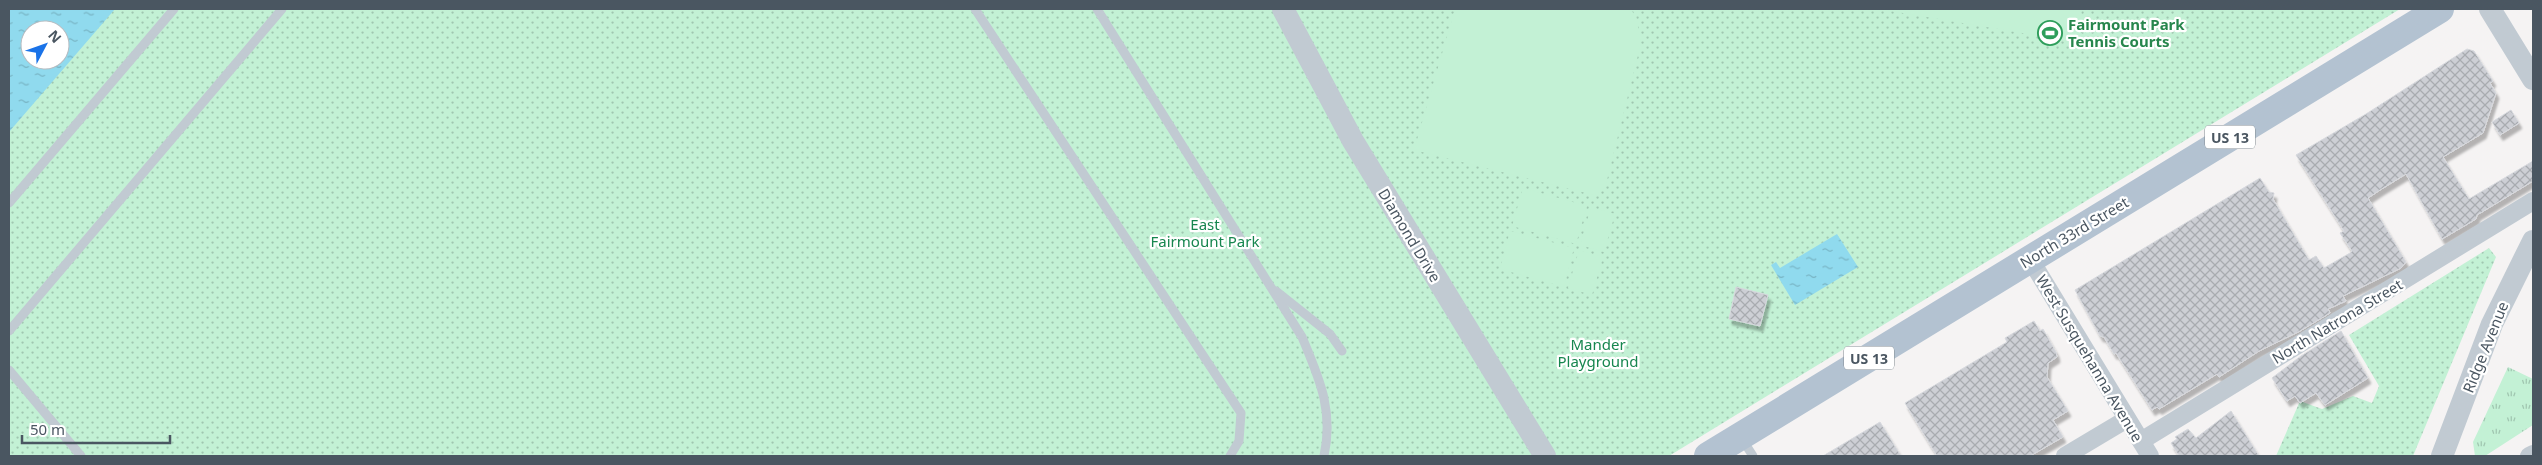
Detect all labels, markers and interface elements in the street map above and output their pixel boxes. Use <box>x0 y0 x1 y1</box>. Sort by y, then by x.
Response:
place label: Fairmount Park Tennis Courts <box>2068 14 2185 51</box>
north arrow <box>20 20 70 70</box>
sports icon: Fairmount Park Tennis Courts <box>2037 20 2063 46</box>
text: N <box>44 26 66 47</box>
road number: US 13 <box>2205 125 2255 148</box>
street label: Diamond Drive <box>1374 184 1446 286</box>
street label: North 33rd Street <box>2016 191 2132 272</box>
park label: East Fairmount Park <box>1151 214 1259 251</box>
street label: West Susquehanna Avenue <box>2032 271 2148 445</box>
street label: North Natrona Street <box>2268 274 2406 368</box>
street label: Ridge Avenue <box>2458 298 2512 396</box>
park label: Mander Playground <box>1558 334 1638 371</box>
road number: US 13 <box>1844 346 1894 369</box>
scale bar <box>22 412 170 444</box>
text: 50 m <box>30 419 65 439</box>

